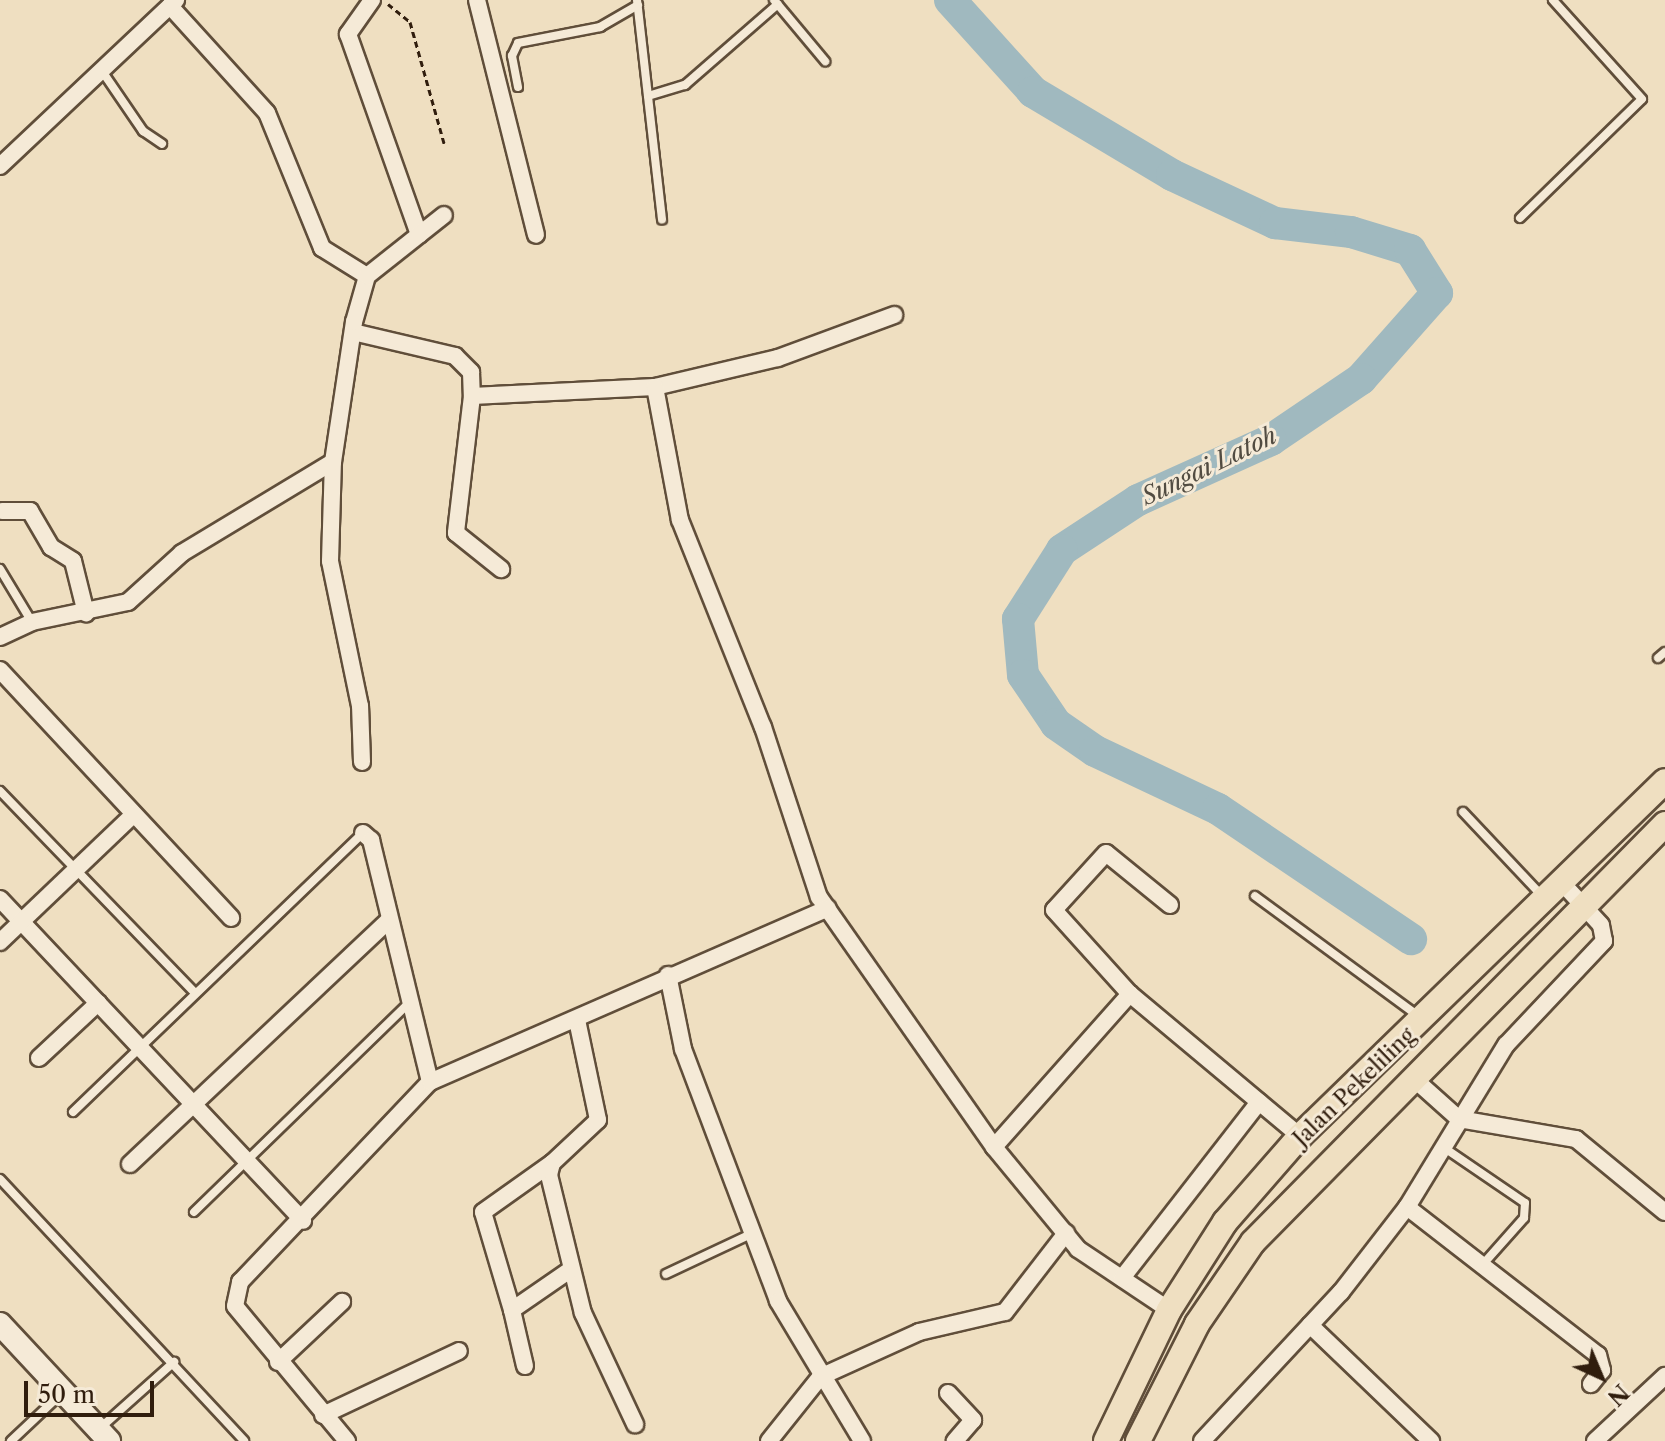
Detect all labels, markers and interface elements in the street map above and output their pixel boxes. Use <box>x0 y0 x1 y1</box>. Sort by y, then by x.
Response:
water label: Sungai Latoh <box>1137 421 1281 511</box>
street label: Jalan Pekeliling <box>1288 1022 1420 1152</box>
north arrow <box>1561 1337 1641 1417</box>
scale bar <box>28 1365 158 1415</box>
text: N <box>1602 1378 1634 1411</box>
text: 50 m <box>38 1380 95 1409</box>

